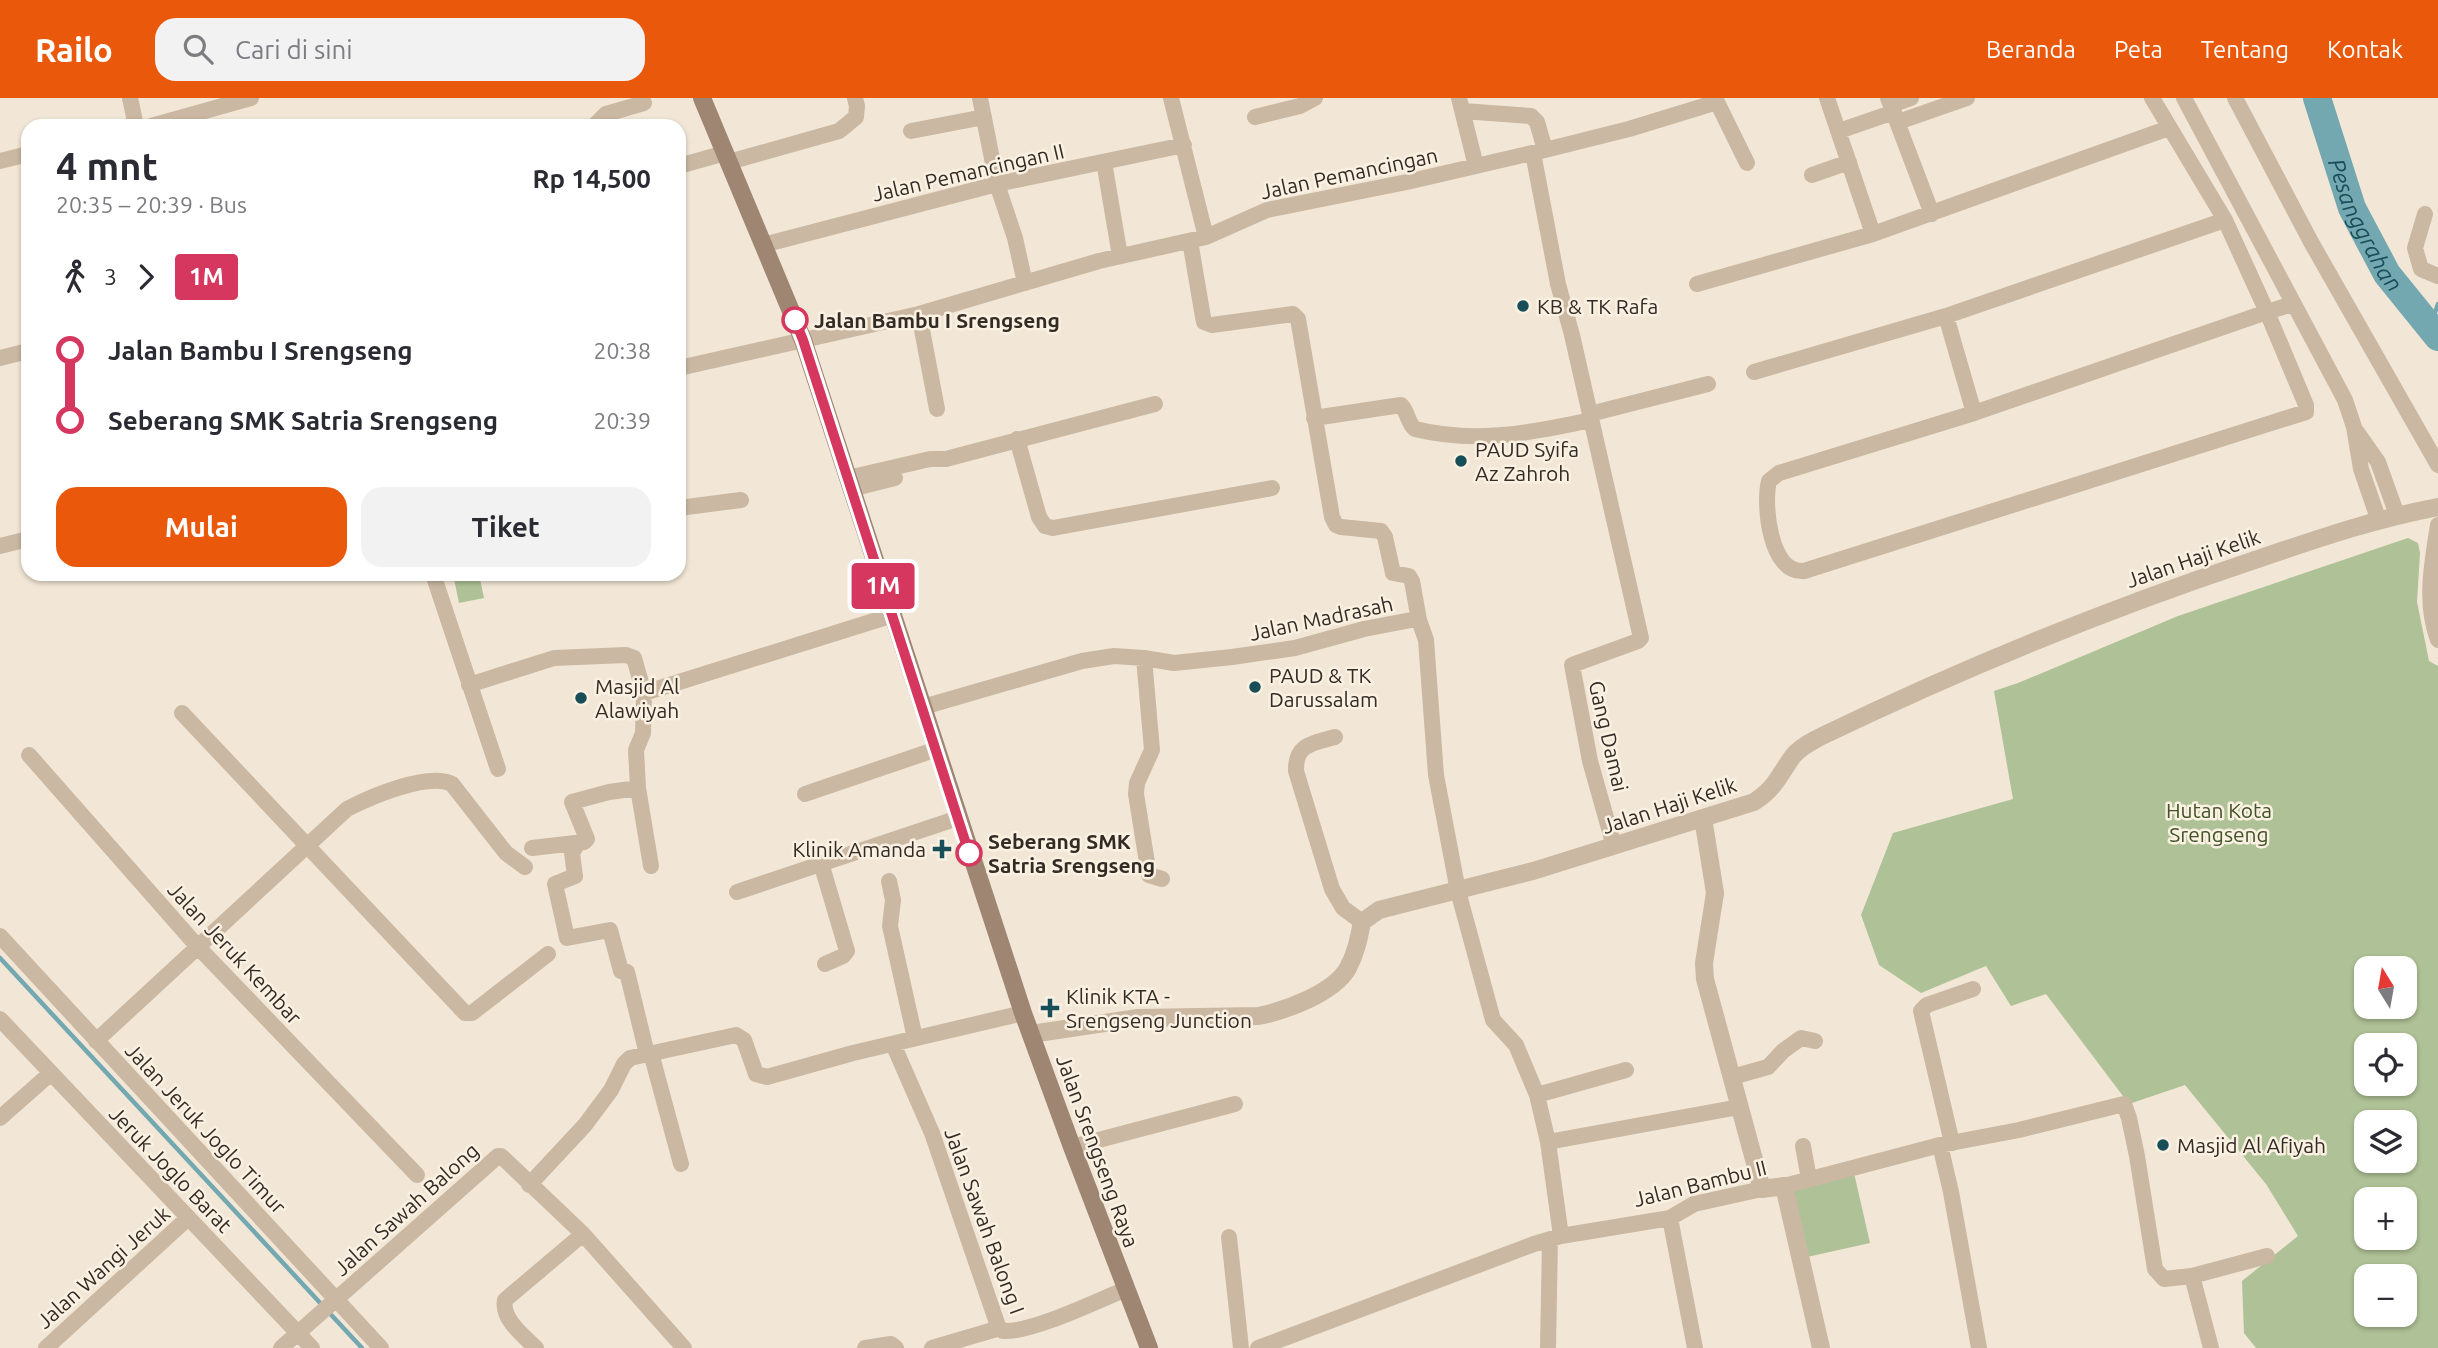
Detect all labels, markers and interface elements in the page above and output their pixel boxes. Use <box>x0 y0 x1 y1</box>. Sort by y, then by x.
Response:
search box <box>155 18 645 81</box>
icon: search <box>179 30 217 68</box>
text: Railo <box>35 31 113 68</box>
text: Cari di sini <box>235 35 353 64</box>
text: Beranda <box>1986 36 2076 63</box>
text: Peta <box>2114 36 2163 63</box>
text: Tentang <box>2201 36 2289 63</box>
text: Kontak <box>2327 36 2403 63</box>
street label: Jalan Pemancingan II <box>870 138 1066 206</box>
street label: Jalan Pemancingan <box>1258 142 1440 204</box>
text: 4 mnt <box>56 145 158 187</box>
water label: Pesanggrahan <box>2324 155 2408 296</box>
text: Rp 14,500 <box>532 164 651 193</box>
text: 20:35 – 20:39 · Bus <box>56 192 247 217</box>
icon: walk <box>56 258 94 296</box>
icon: forward <box>127 258 165 296</box>
text: 1M <box>189 263 224 290</box>
text: 3 <box>104 264 117 289</box>
place label: KB & TK Rafa <box>1537 294 1658 318</box>
marker: KB & TK Rafa <box>1515 298 1531 314</box>
marker: Jalan Bambu I Srengseng <box>782 307 808 333</box>
place label: Jalan Bambu I Srengseng <box>814 308 1060 332</box>
text: Jalan Bambu I Srengseng <box>108 336 413 365</box>
text: 20:38 <box>593 338 651 363</box>
text: Seberang SMK Satria Srengseng <box>108 406 498 435</box>
text: 20:39 <box>593 408 651 433</box>
place label: PAUD Syifa Az Zahroh <box>1475 437 1579 485</box>
marker: PAUD Syifa Az Zahroh <box>1453 453 1469 469</box>
button: Mulai <box>56 487 347 567</box>
button: Tiket <box>361 487 651 567</box>
street label: Jalan Haji Kelik <box>2123 524 2263 592</box>
line badge: 1M <box>852 563 914 609</box>
text: 1M <box>866 572 900 599</box>
street label: Jalan Madrasah <box>1247 591 1395 645</box>
place label: PAUD & TK Darussalam <box>1269 663 1378 711</box>
place label: Masjid Al Alawiyah <box>595 674 680 722</box>
street label: Gang Damai <box>1585 678 1633 794</box>
marker: PAUD & TK Darussalam <box>1247 679 1263 695</box>
marker: Masjid Al Alawiyah <box>573 690 589 706</box>
street label: Jalan Haji Kelik <box>1599 772 1740 838</box>
park label: Hutan Kota Srengseng <box>2166 798 2272 846</box>
place label: Seberang SMK Satria Srengseng <box>988 829 1155 877</box>
place label: Klinik Amanda <box>792 837 926 861</box>
marker: Klinik Amanda <box>932 839 952 859</box>
marker: Seberang SMK Satria Srengseng <box>956 840 982 866</box>
street label: Jalan Jeruk Kembar <box>163 877 307 1029</box>
north arrow <box>2354 956 2417 1018</box>
map controls <box>2354 956 2417 1327</box>
place label: Klinik KTA - Srengseng Junction <box>1066 984 1252 1032</box>
marker: Klinik KTA - Srengseng Junction <box>1040 998 1060 1018</box>
button: locate <box>2354 1033 2417 1096</box>
street label: Jalan Jeruk Joglo Timur <box>121 1038 291 1218</box>
street label: Jalan Srengseng Raya <box>1052 1051 1144 1251</box>
street label: Jeruk Joglo Barat <box>105 1101 237 1237</box>
button: layers <box>2354 1110 2417 1173</box>
street label: Jalan Sawah Balong I <box>940 1125 1030 1317</box>
place label: Masjid Al Afiyah <box>2177 1133 2326 1157</box>
marker: Masjid Al Afiyah <box>2155 1137 2171 1153</box>
street label: Jalan Sawah Balong <box>329 1138 483 1280</box>
street label: Jalan Bambu II <box>1631 1155 1769 1211</box>
button: + <box>2354 1187 2417 1250</box>
street label: Jalan Wangi Jeruk <box>32 1201 175 1333</box>
button: − <box>2354 1264 2417 1327</box>

